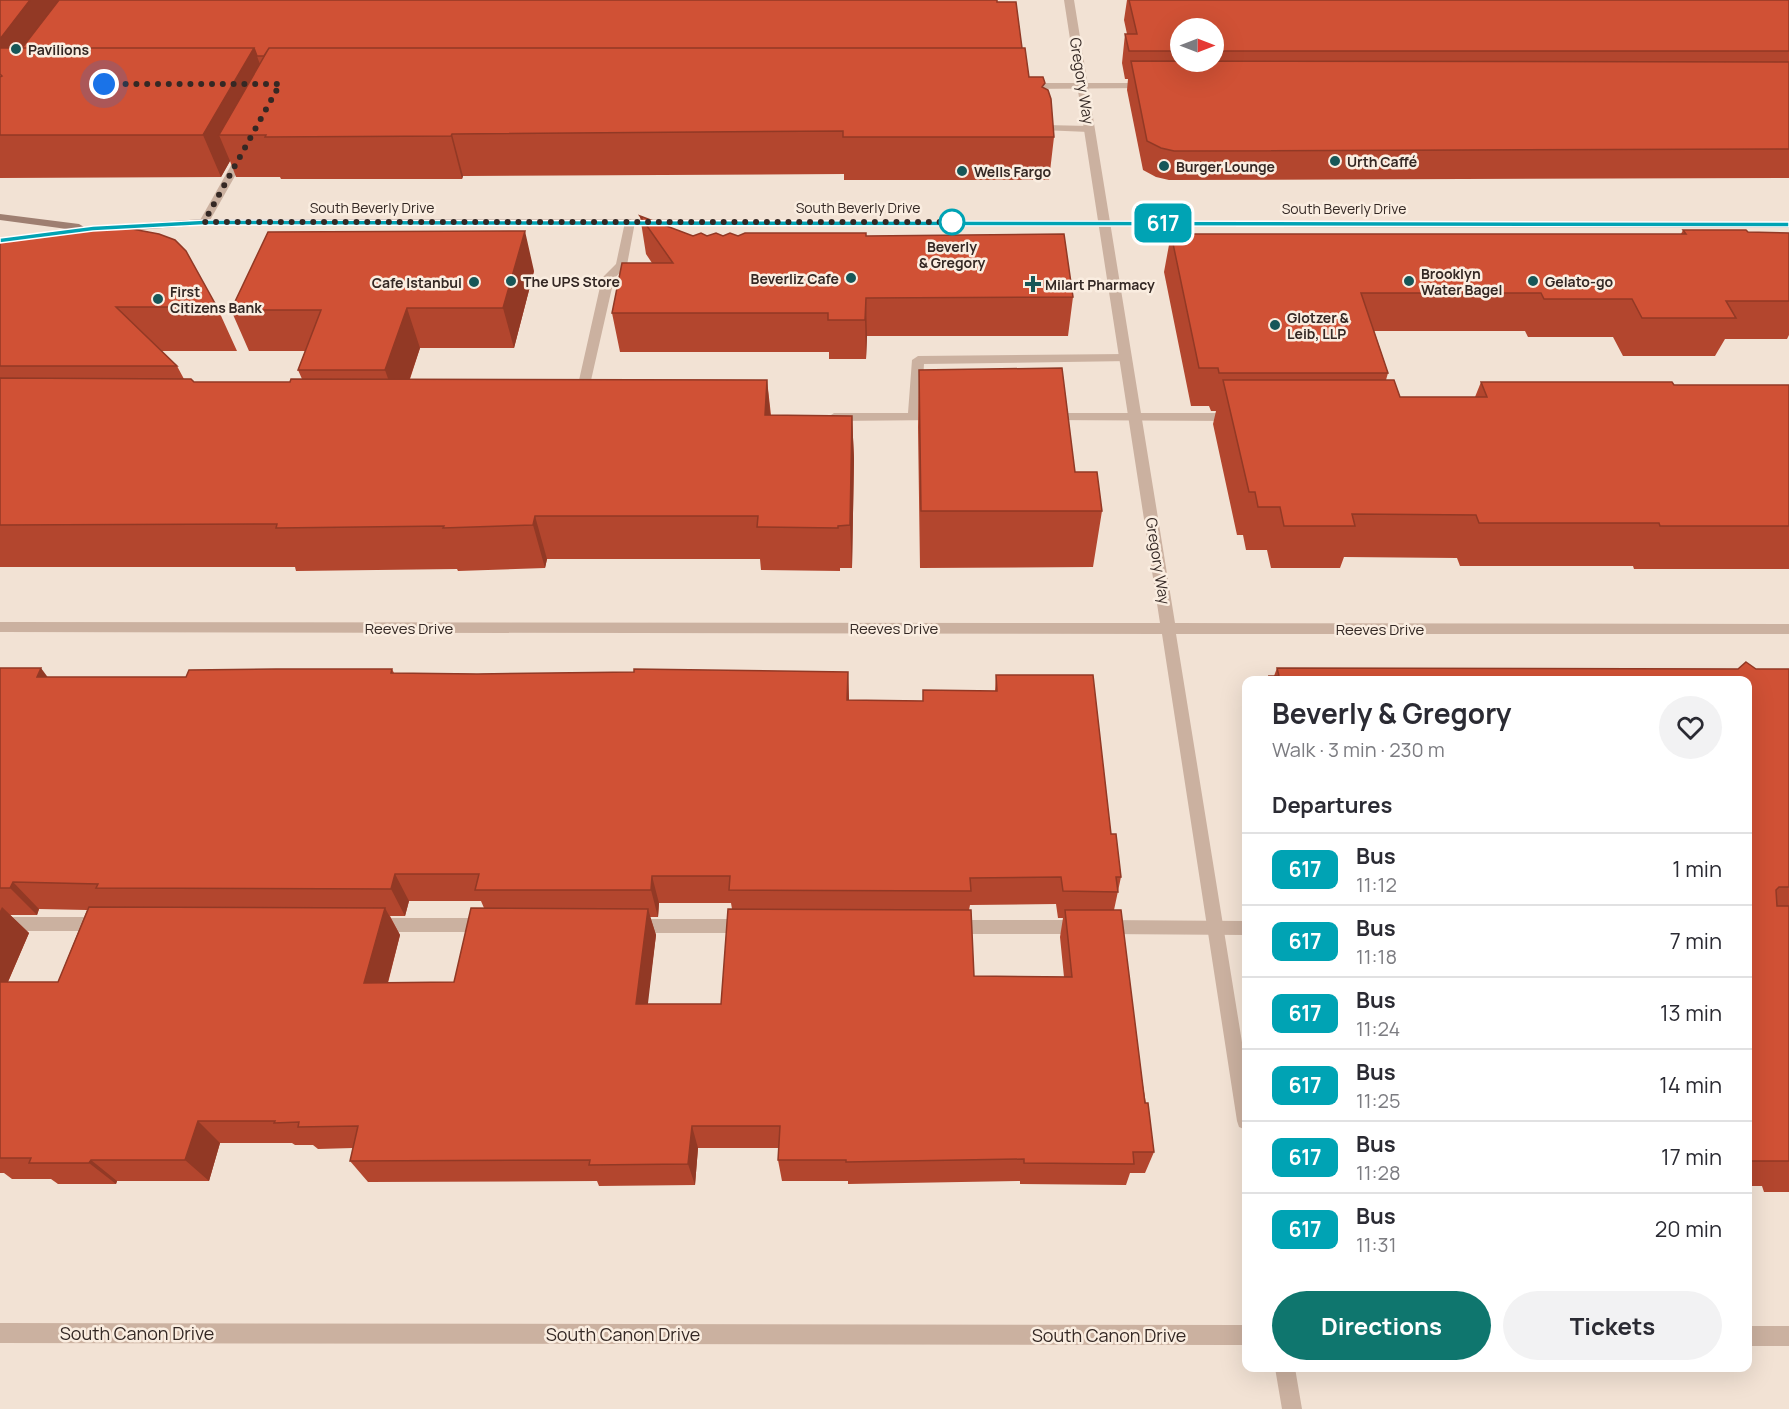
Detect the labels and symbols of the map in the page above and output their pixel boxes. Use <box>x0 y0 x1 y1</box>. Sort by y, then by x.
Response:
north arrow <box>1170 18 1224 72</box>
street label: Gregory Way <box>1065 36 1099 126</box>
place label: Pavilions <box>28 40 89 59</box>
marker: Pavilions <box>9 42 23 56</box>
your location <box>89 69 119 99</box>
place label: Urth Caffé <box>1347 152 1417 171</box>
marker: Urth Caffé <box>1328 154 1342 168</box>
place label: Burger Lounge <box>1176 157 1275 176</box>
marker: Burger Lounge <box>1157 159 1171 173</box>
place label: Wells Fargo <box>974 162 1052 181</box>
marker: Wells Fargo <box>955 164 969 178</box>
street label: South Beverly Drive <box>310 198 434 217</box>
street label: South Beverly Drive <box>796 198 920 217</box>
street label: South Beverly Drive <box>1282 199 1406 218</box>
line badge: 617 <box>1128 204 1198 242</box>
marker: Beverly & Gregory <box>939 209 965 235</box>
place label: Beverly & Gregory <box>919 237 986 272</box>
place label: Brooklyn Water Bagel <box>1421 264 1502 299</box>
place label: Beverliz Cafe <box>751 269 839 288</box>
marker: Beverliz Cafe <box>844 271 858 285</box>
place label: The UPS Store <box>523 272 620 291</box>
place label: Gelato-go <box>1545 272 1613 291</box>
place label: Cafe Istanbul <box>372 273 462 292</box>
marker: The UPS Store <box>504 274 518 288</box>
marker: Brooklyn Water Bagel <box>1402 274 1416 288</box>
marker: Gelato-go <box>1526 274 1540 288</box>
marker: Cafe Istanbul <box>467 275 481 289</box>
place label: Milart Pharmacy <box>1045 275 1155 294</box>
marker: Milart Pharmacy <box>1026 277 1040 291</box>
place label: First Citizens Bank <box>170 282 262 317</box>
marker: First Citizens Bank <box>151 292 165 306</box>
place label: Glotzer & Leib, LLP <box>1287 308 1350 343</box>
marker: Glotzer & Leib, LLP <box>1268 318 1282 332</box>
street label: Gregory Way <box>1141 516 1175 606</box>
street label: Reeves Drive <box>365 618 454 639</box>
street label: Reeves Drive <box>850 618 939 639</box>
street label: Reeves Drive <box>1336 619 1425 640</box>
street label: South Canon Drive <box>60 1321 214 1345</box>
street label: South Canon Drive <box>546 1322 700 1346</box>
street label: South Canon Drive <box>1032 1323 1186 1347</box>

